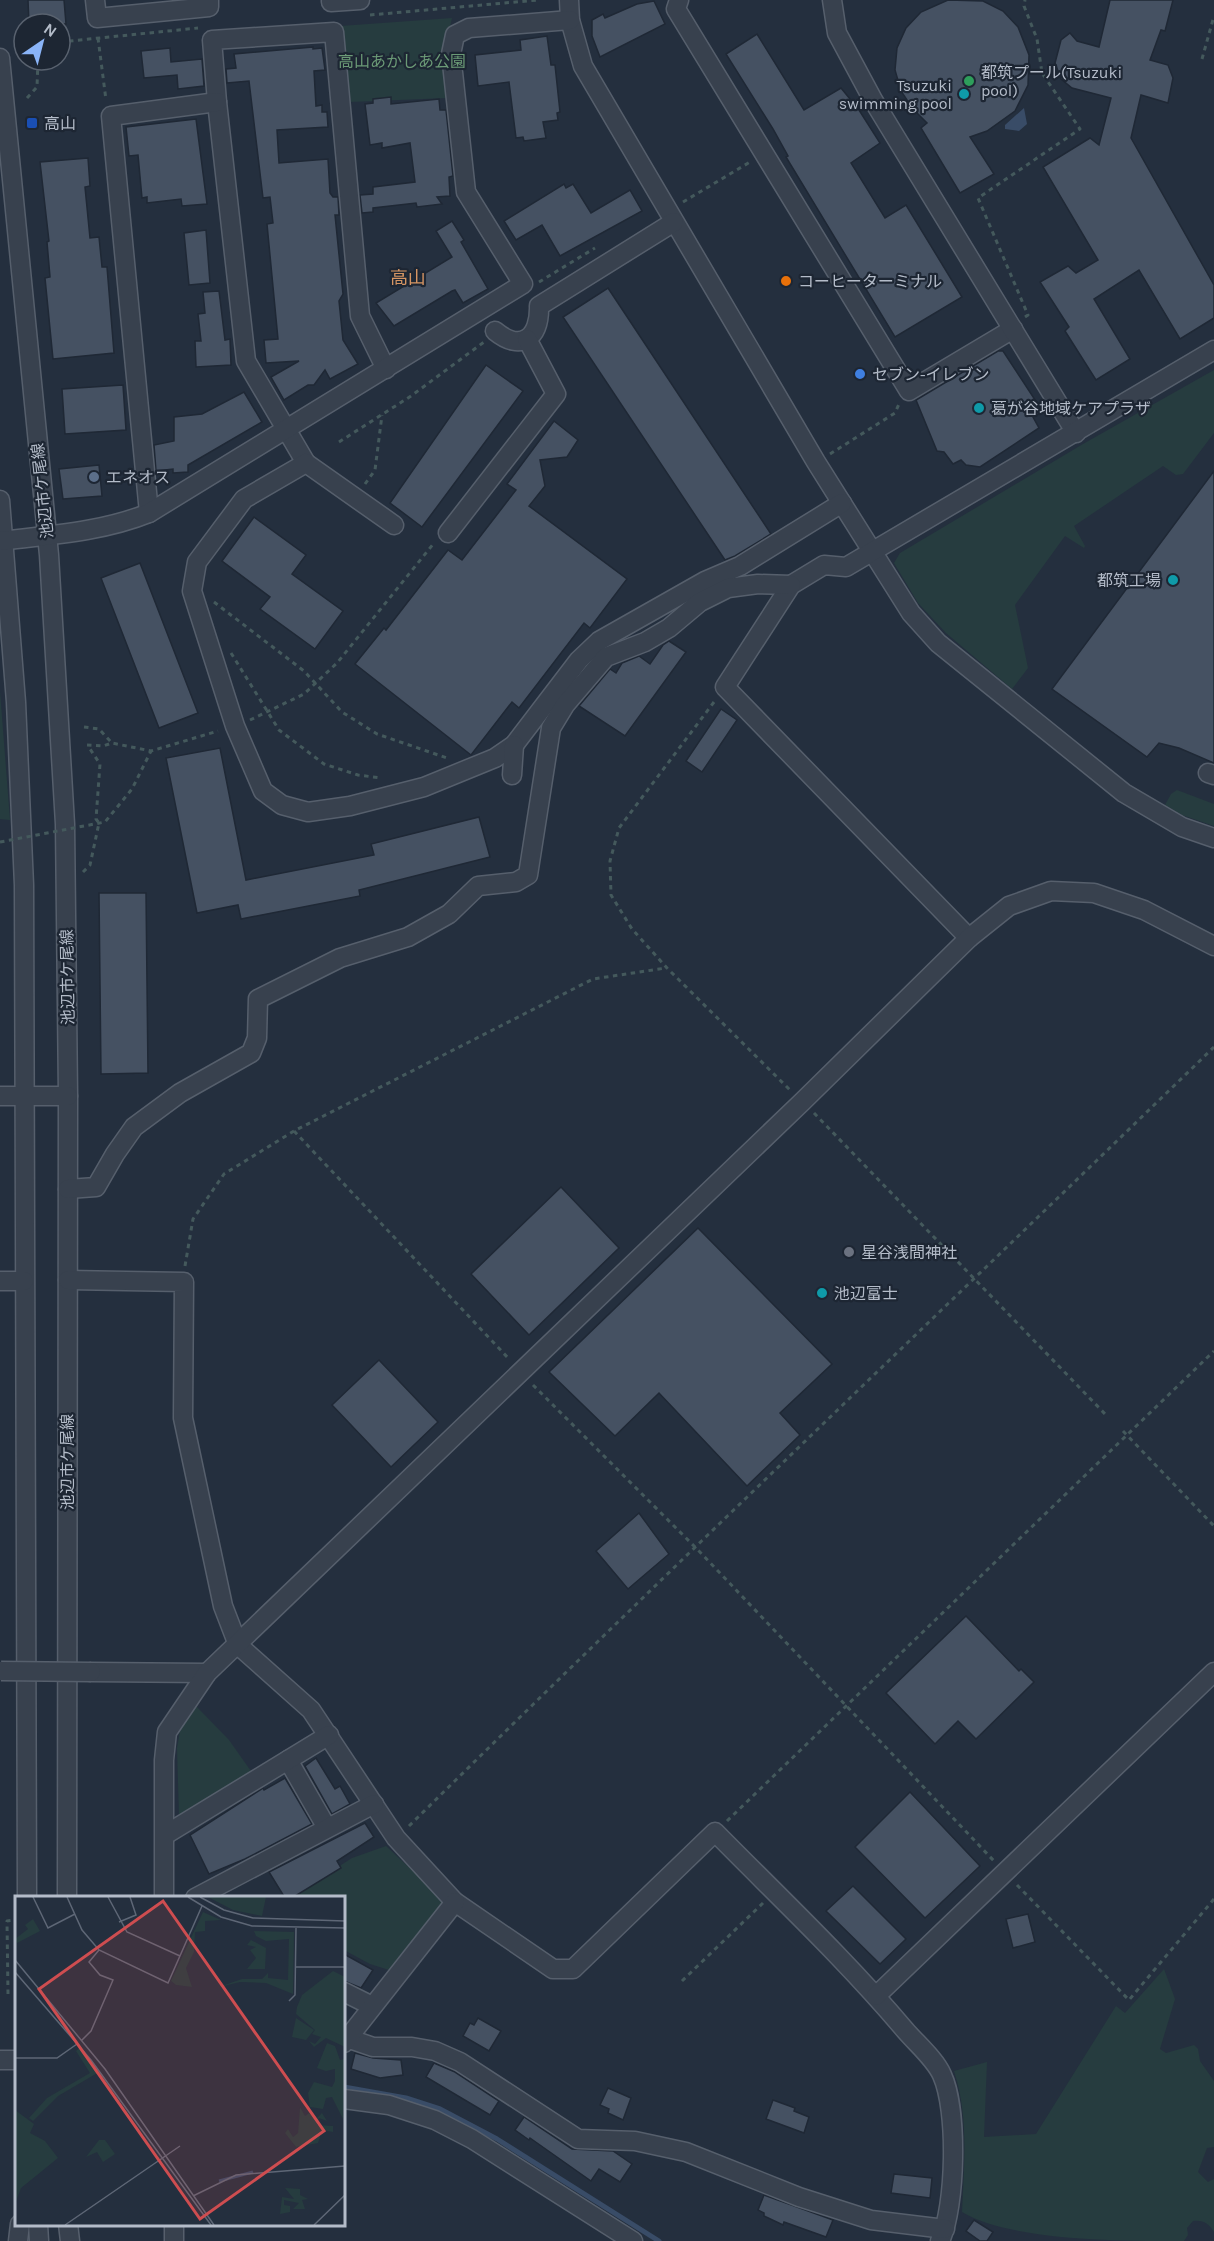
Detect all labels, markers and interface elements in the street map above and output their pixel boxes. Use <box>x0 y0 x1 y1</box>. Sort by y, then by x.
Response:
north arrow <box>12 12 72 72</box>
text: N <box>40 19 60 41</box>
park label: 高山あかしあ公園 <box>338 52 466 71</box>
place label: 都筑プール(Tsuzuki pool) <box>981 63 1122 100</box>
marker: 都筑プール(Tsuzuki pool) <box>962 74 976 88</box>
place label: Tsuzuki swimming pool <box>839 76 952 113</box>
marker: Tsuzuki swimming pool <box>957 87 971 101</box>
place label: 高山 <box>44 114 76 133</box>
marker: 高山 <box>25 116 39 130</box>
district label: 高山 <box>390 267 426 289</box>
place label: コーヒーターミナル <box>798 272 942 291</box>
marker: コーヒーターミナル <box>779 274 793 288</box>
place label: セブン-イレブン <box>872 365 990 384</box>
marker: セブン-イレブン <box>853 367 867 381</box>
place label: 葛が谷地域ケアプラザ <box>991 399 1151 418</box>
marker: 葛が谷地域ケアプラザ <box>972 401 986 415</box>
street label: 池辺市ケ尾線 <box>28 442 57 540</box>
place label: エネオス <box>106 468 170 487</box>
marker: エネオス <box>87 470 101 484</box>
place label: 都筑工場 <box>1097 571 1161 590</box>
marker: 都筑工場 <box>1166 573 1180 587</box>
street label: 池辺市ケ尾線 <box>57 929 78 1025</box>
place label: 星谷浅間神社 <box>861 1243 957 1262</box>
marker: 星谷浅間神社 <box>842 1245 856 1259</box>
place label: 池辺富士 <box>834 1284 898 1303</box>
marker: 池辺富士 <box>815 1286 829 1300</box>
street label: 池辺市ケ尾線 <box>58 1414 77 1510</box>
inset map <box>15 1896 345 2226</box>

